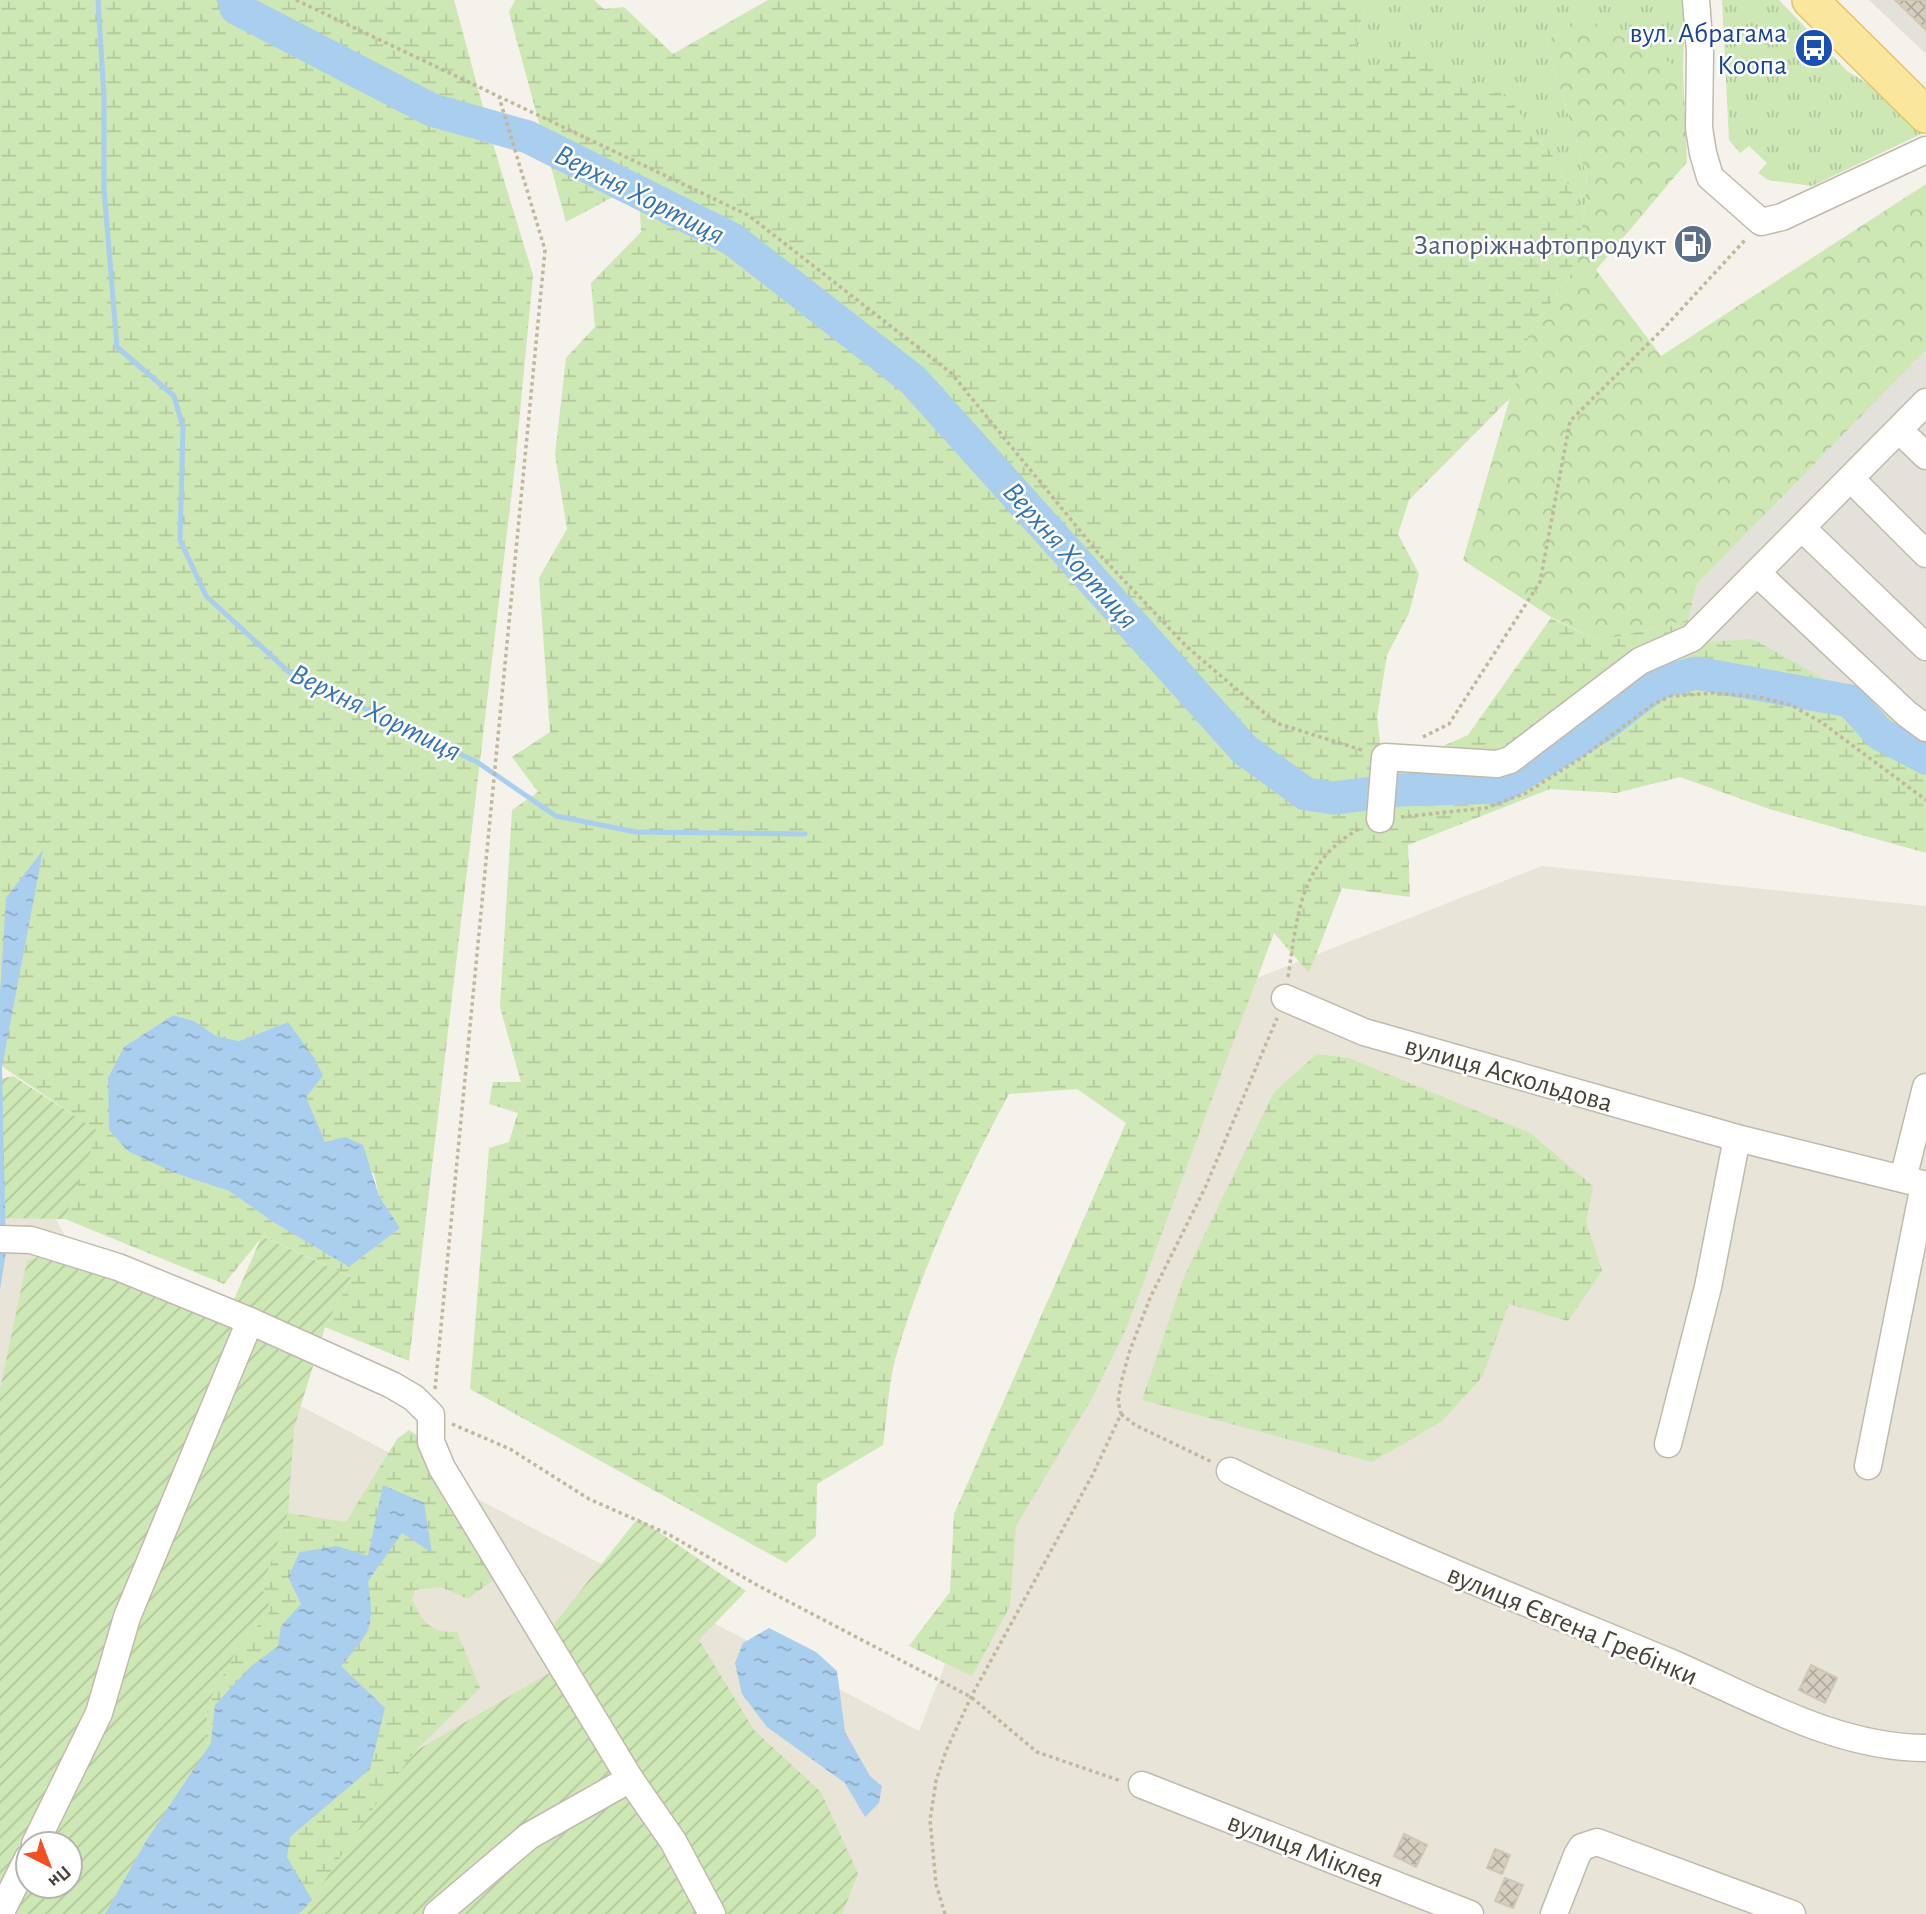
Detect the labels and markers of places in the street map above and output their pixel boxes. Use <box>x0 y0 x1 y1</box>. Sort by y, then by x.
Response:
place label: вул. Абрагама Коопа <box>1630 20 1787 80</box>
bus stop icon: вул. Абрагама Коопа <box>1793 27 1835 69</box>
fuel station icon: Запоріжнафтопродукт <box>1672 223 1714 265</box>
place label: Запоріжнафтопродукт <box>1414 232 1667 260</box>

